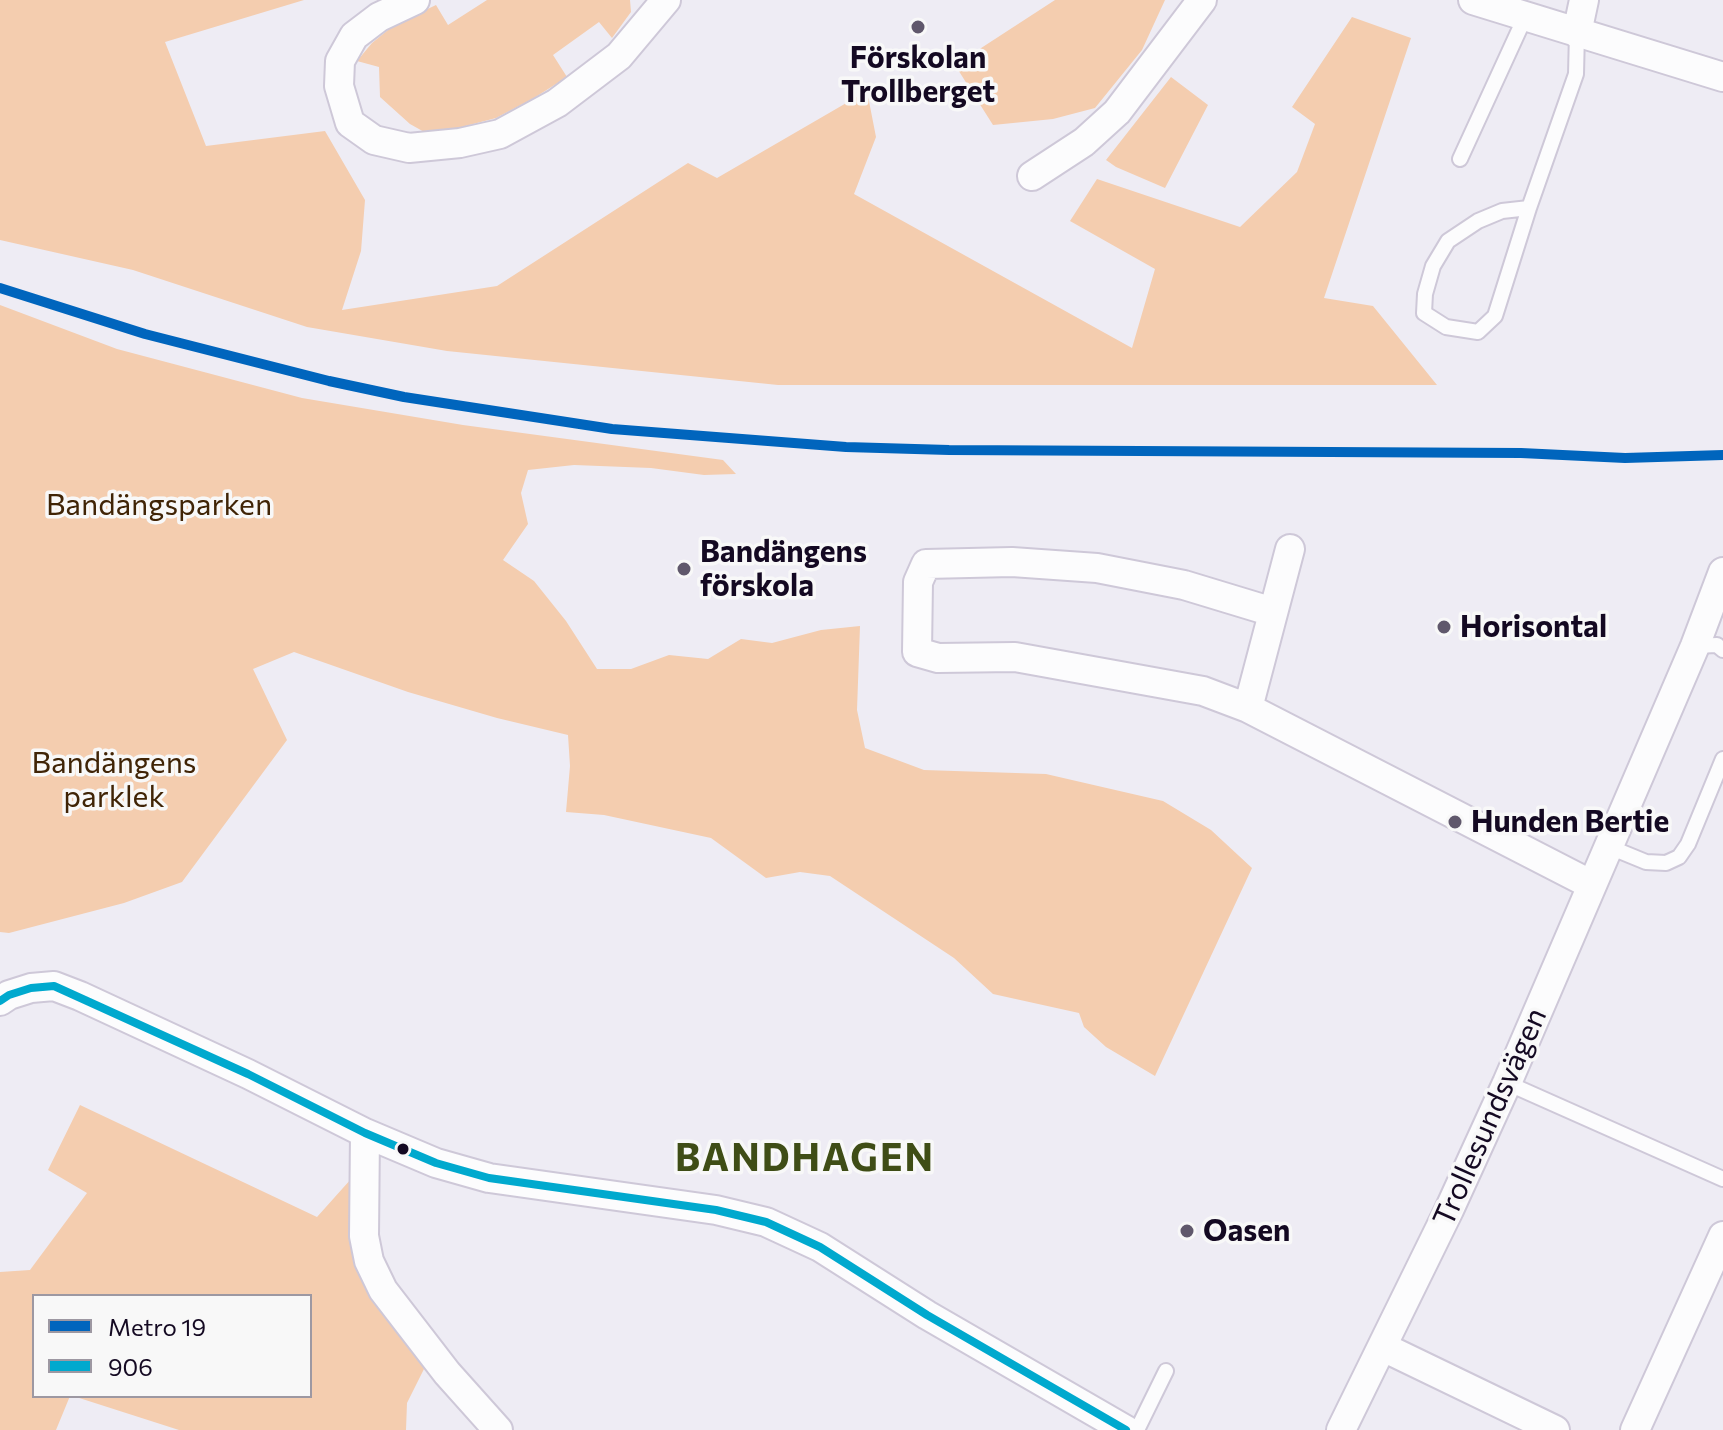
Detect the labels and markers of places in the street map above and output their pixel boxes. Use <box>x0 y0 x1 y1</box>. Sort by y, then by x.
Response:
marker: Förskolan Trollberget <box>909 18 927 36</box>
place label: Förskolan Trollberget <box>841 40 995 110</box>
place label: Bandängens förskola <box>700 534 867 604</box>
marker: Bandängens förskola <box>675 560 693 578</box>
place label: Horisontal <box>1460 609 1607 645</box>
marker: Horisontal <box>1435 618 1453 636</box>
place label: Hunden Bertie <box>1471 804 1669 840</box>
marker: Hunden Bertie <box>1446 813 1464 831</box>
unlabelled marker <box>395 1141 411 1157</box>
place label: Oasen <box>1203 1213 1290 1249</box>
marker: Oasen <box>1178 1222 1196 1240</box>

